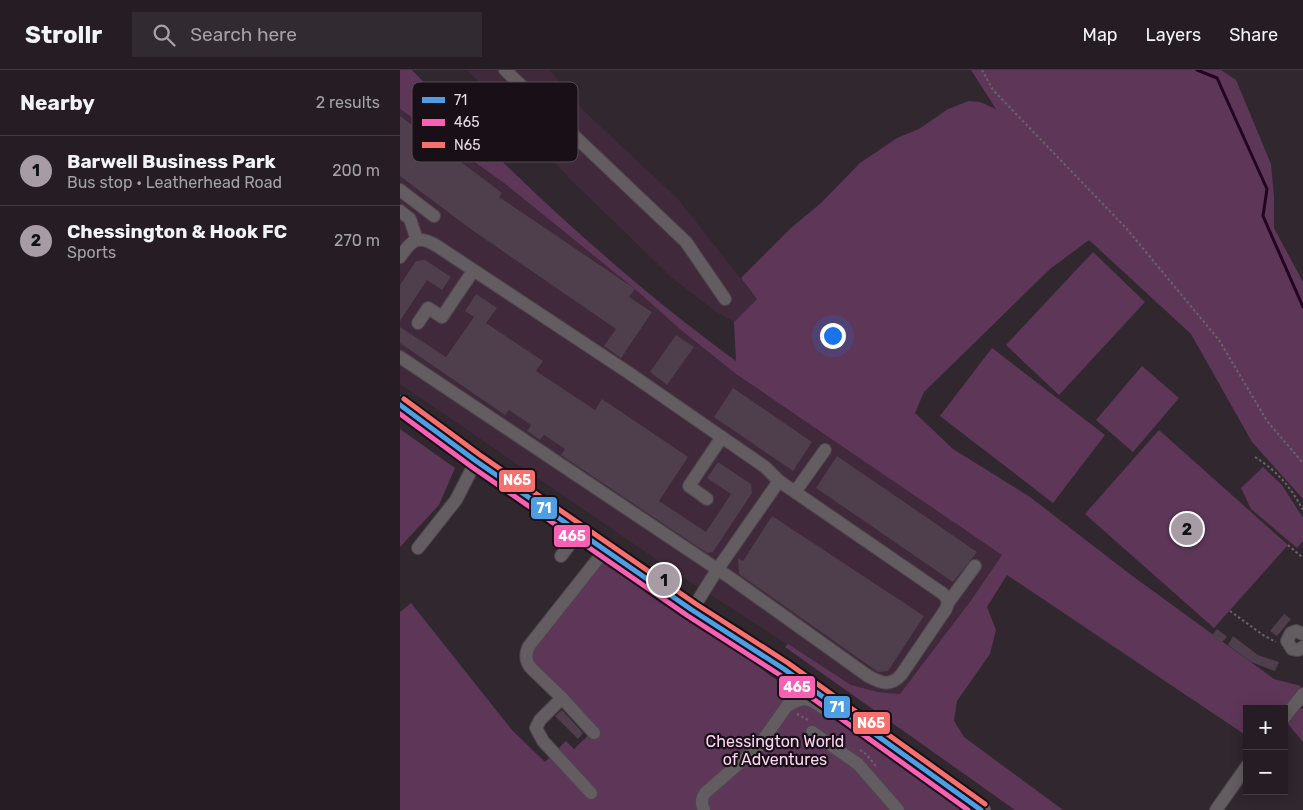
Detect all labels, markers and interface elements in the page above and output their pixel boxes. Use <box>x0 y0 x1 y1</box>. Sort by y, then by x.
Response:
search box <box>132 12 482 57</box>
text: Strollr <box>25 21 102 49</box>
icon: search <box>150 21 178 49</box>
text: Search here <box>190 23 297 46</box>
text: Map <box>1083 24 1118 46</box>
text: Layers <box>1146 24 1201 46</box>
text: Share <box>1229 24 1278 46</box>
legend <box>412 82 578 162</box>
text: Nearby <box>20 90 95 115</box>
text: 71 <box>454 92 467 109</box>
text: 2 results <box>316 93 380 112</box>
text: 465 <box>454 114 479 131</box>
text: N65 <box>454 137 481 154</box>
text: Barwell Business Park <box>67 150 276 173</box>
text: 1 <box>32 161 40 180</box>
text: 200 m <box>332 161 380 180</box>
text: Bus stop · Leatherhead Road <box>67 173 282 192</box>
text: Chessington & Hook FC <box>67 220 287 243</box>
text: 2 <box>31 231 41 250</box>
text: 270 m <box>334 231 380 250</box>
text: Sports <box>67 243 116 262</box>
your location <box>820 323 846 349</box>
line badge: N65 <box>498 469 536 493</box>
text: N65 <box>503 472 531 489</box>
line badge: 71 <box>530 496 558 520</box>
text: 71 <box>537 500 552 517</box>
pin: 2 <box>1171 510 1203 548</box>
line badge: 465 <box>553 524 591 548</box>
text: 465 <box>558 528 586 545</box>
pin: 1 <box>648 561 680 599</box>
line badge: 465 <box>778 675 816 699</box>
text: 465 <box>783 679 811 696</box>
line badge: 71 <box>823 695 851 719</box>
text: 71 <box>830 699 845 716</box>
map controls <box>1243 705 1288 795</box>
button: + <box>1243 705 1288 750</box>
line badge: N65 <box>852 711 891 735</box>
text: N65 <box>857 715 885 732</box>
park label: Chessington World of Adventures <box>706 732 844 769</box>
button: − <box>1243 750 1288 795</box>

